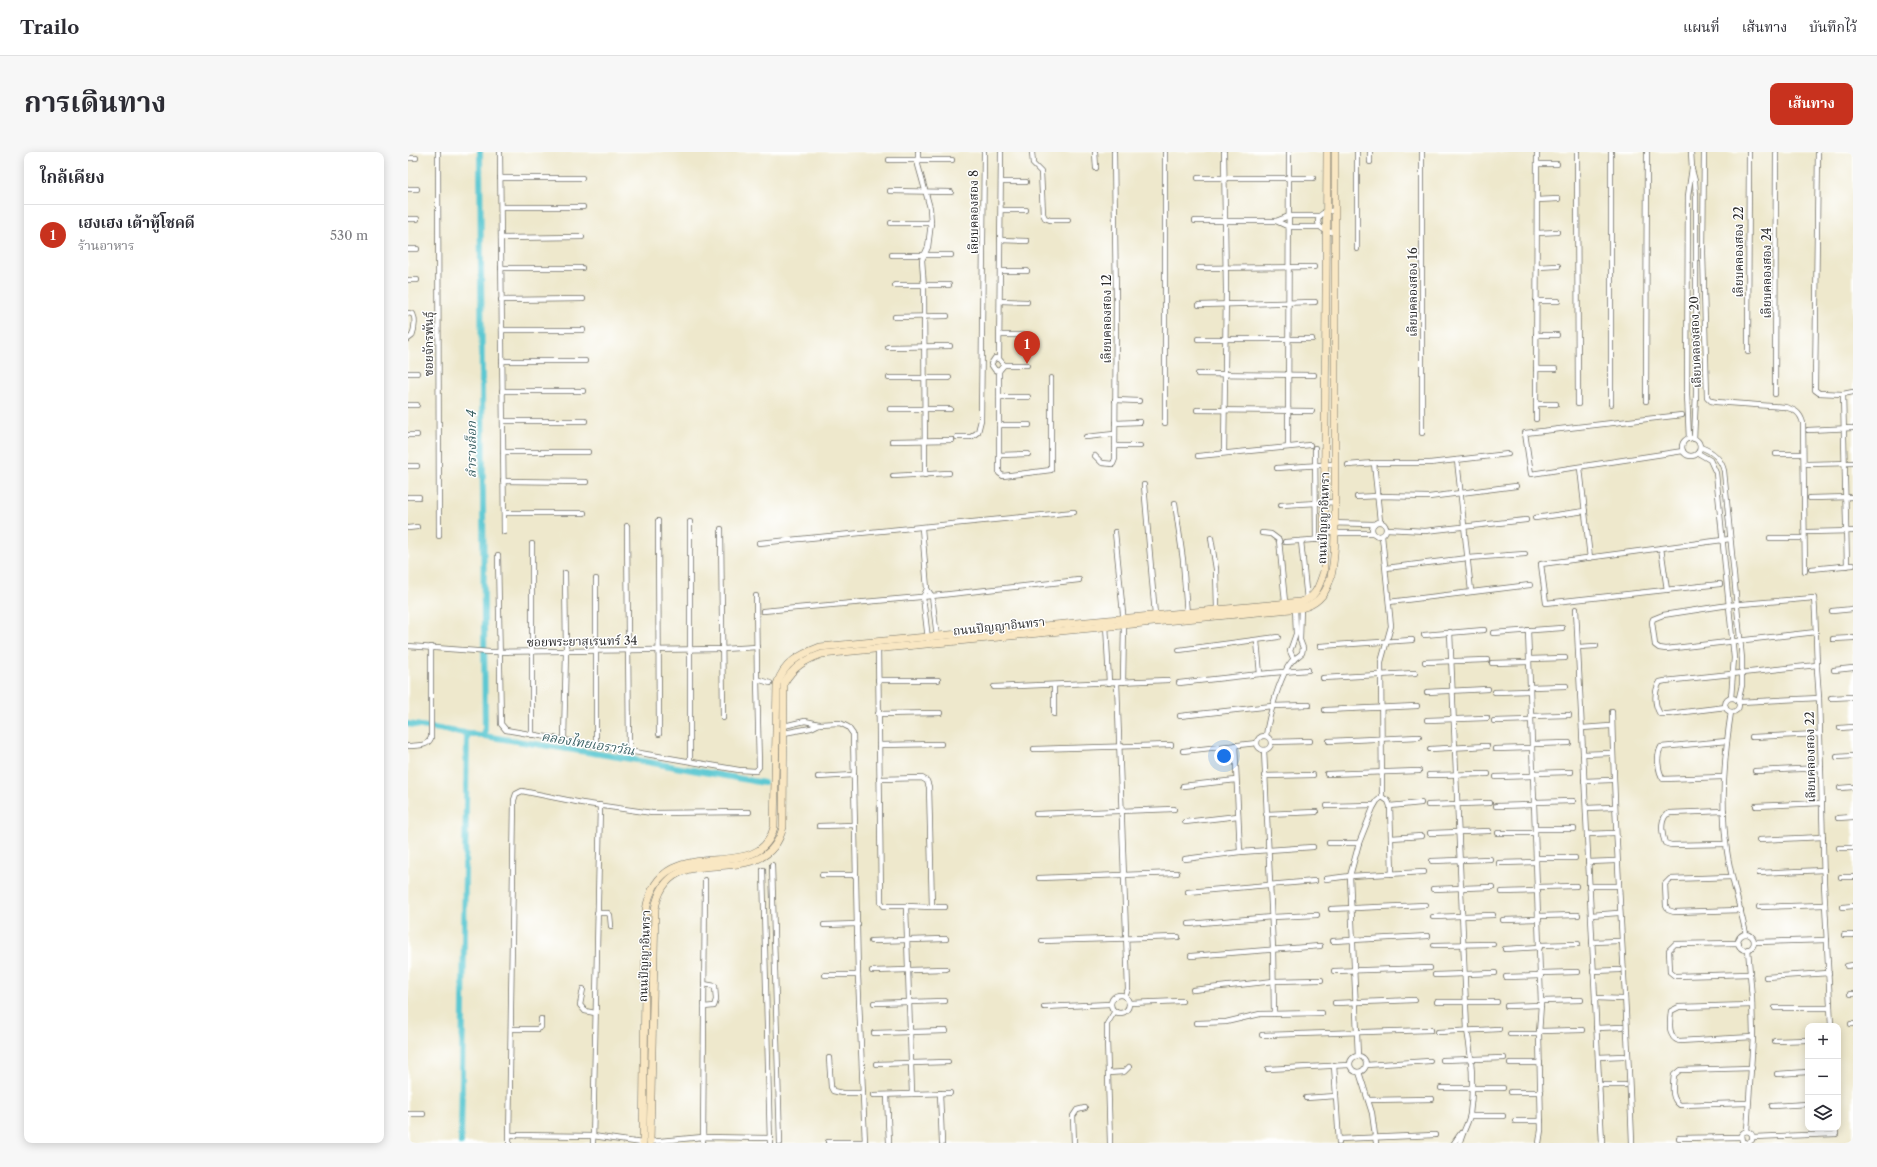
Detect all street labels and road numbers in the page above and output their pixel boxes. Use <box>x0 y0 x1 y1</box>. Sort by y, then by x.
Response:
street label: เลียบคลองสอง 8 <box>966 170 981 254</box>
street label: เลียบคลองสอง 22 <box>1731 206 1746 298</box>
street label: เลียบคลองสอง 24 <box>1759 227 1774 319</box>
street label: เลียบคลองสอง 16 <box>1405 247 1420 337</box>
street label: เลียบคลองสอง 12 <box>1099 274 1114 364</box>
street label: เลียบคลองสอง 20 <box>1686 296 1704 388</box>
street label: ซอยจักรพันธุ์ <box>421 311 437 377</box>
street label: ถนนปัญญาอินทรา <box>1314 472 1332 564</box>
street label: ถนนปัญญาอินทรา <box>952 614 1046 638</box>
street label: ซอยพระยาสุเรนทร์ 34 <box>527 633 638 650</box>
street label: เลียบคลองสอง 22 <box>1802 711 1818 803</box>
street label: ถนนปัญญาอินทรา <box>635 910 653 1002</box>

